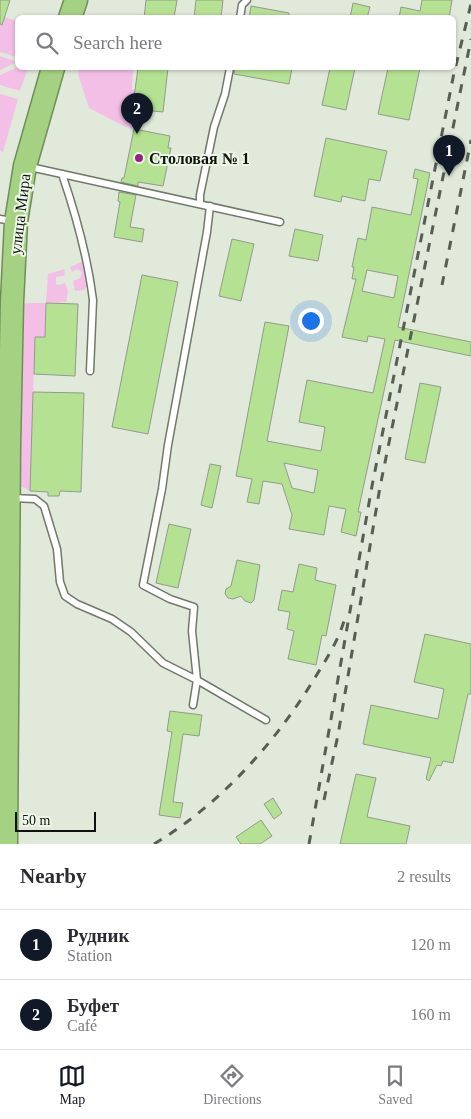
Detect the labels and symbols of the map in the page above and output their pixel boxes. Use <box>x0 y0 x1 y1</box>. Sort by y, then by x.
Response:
pin: 2 <box>121 93 153 134</box>
pin: 1 <box>433 135 465 176</box>
place label: Столовая № 1 <box>149 150 250 167</box>
marker: Столовая № 1 <box>133 152 145 164</box>
street label: улица Мира <box>7 173 34 256</box>
your location <box>298 308 324 334</box>
scale bar <box>15 809 96 832</box>

